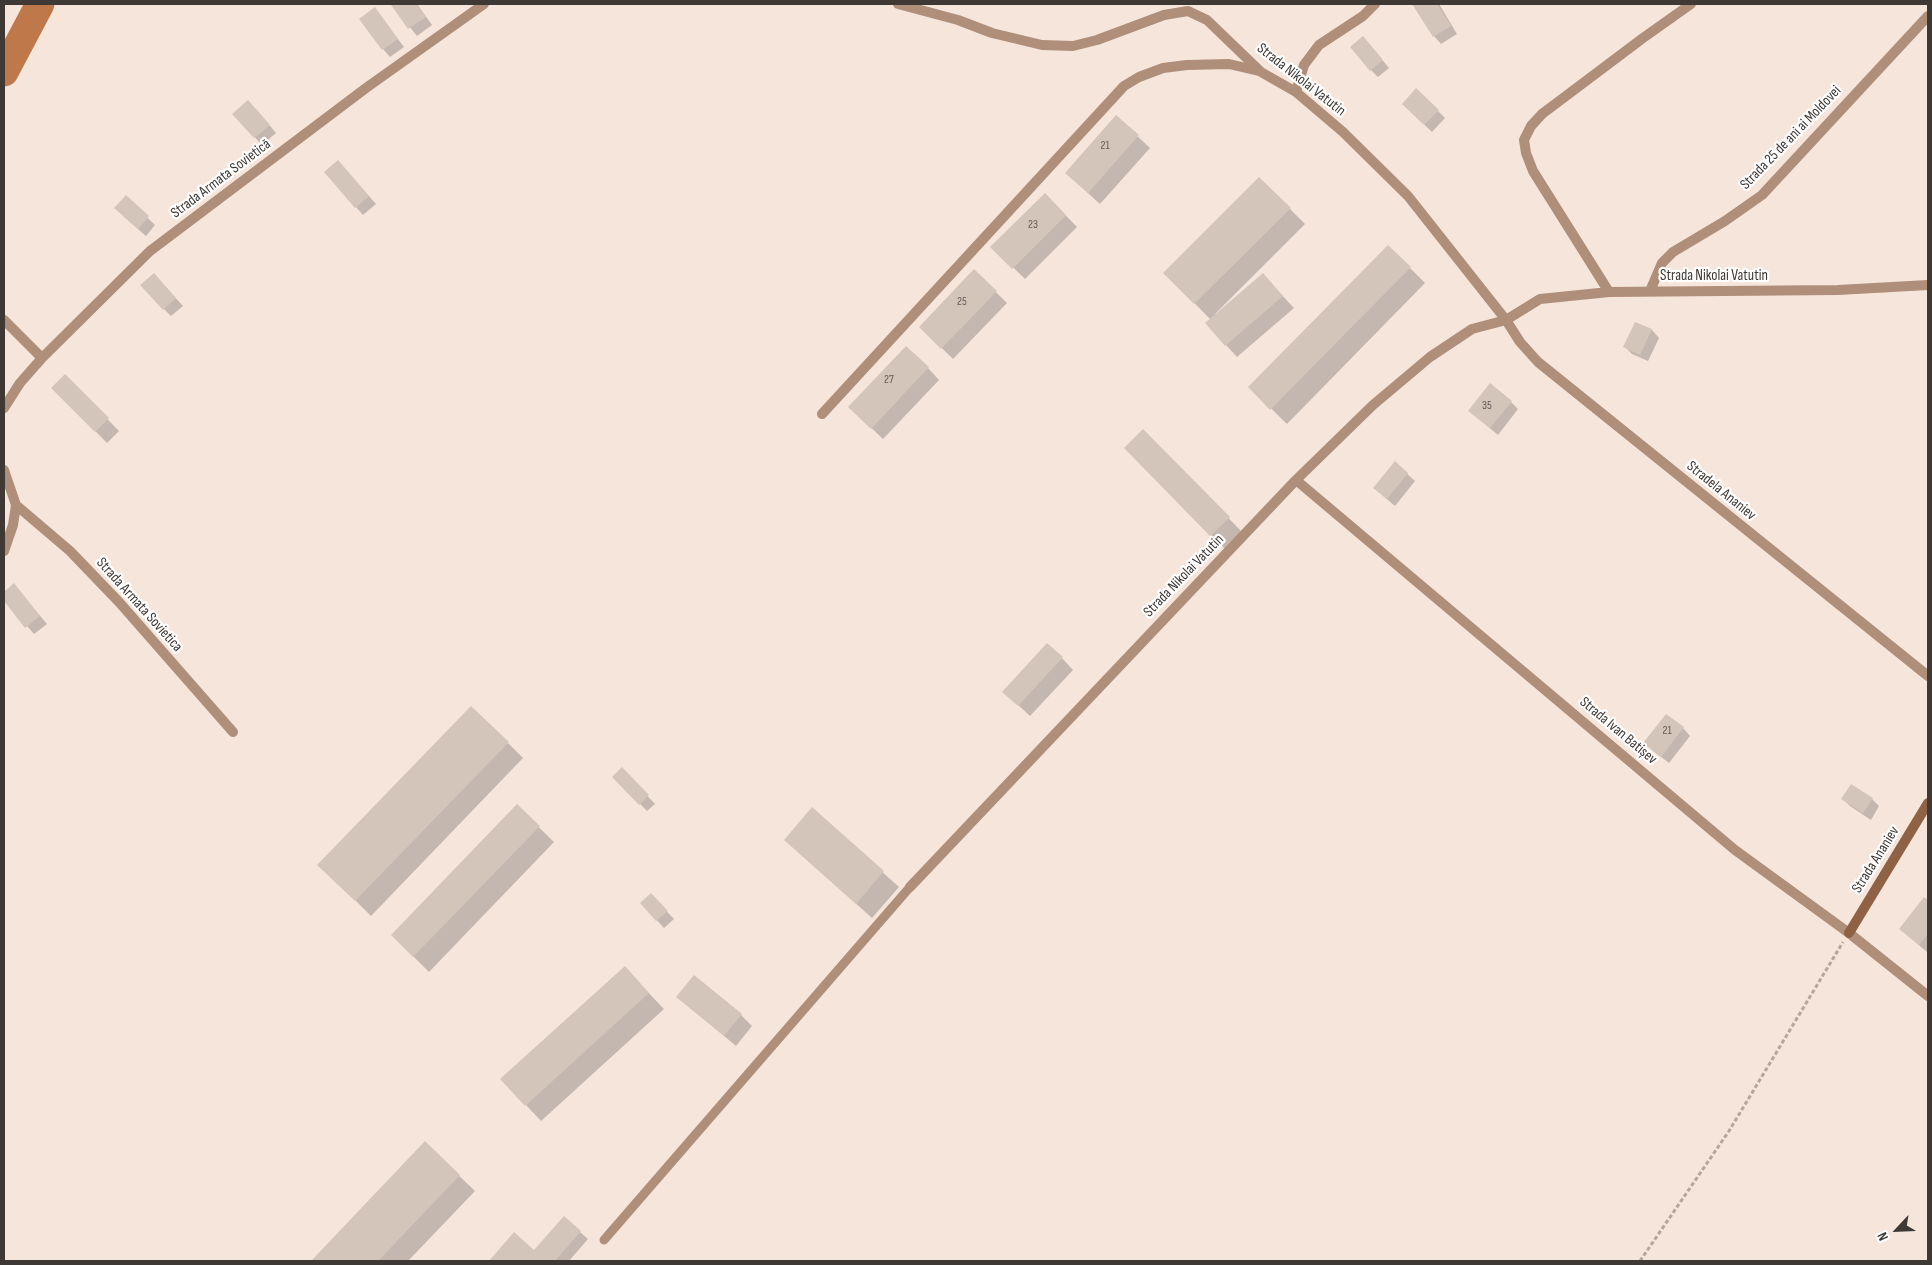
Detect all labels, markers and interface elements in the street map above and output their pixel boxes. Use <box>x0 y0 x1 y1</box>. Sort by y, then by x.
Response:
street label: Strada Nikolai Vatutin <box>1253 40 1349 120</box>
street label: Strada 25 de ani ai Moldovei <box>1737 82 1845 194</box>
street label: Strada Armata Sovietică <box>168 136 274 222</box>
house number: 21 <box>1100 139 1110 153</box>
house number: 23 <box>1028 218 1038 232</box>
street label: Strada Nikolai Vatutin <box>1660 267 1768 285</box>
house number: 25 <box>957 295 967 309</box>
house number: 27 <box>884 373 894 387</box>
house number: 35 <box>1482 399 1492 413</box>
street label: Stradela Ananiev <box>1683 458 1759 524</box>
street label: Strada Nikolai Vatutin <box>1140 531 1228 621</box>
street label: Strada Armata Sovietica <box>92 554 186 656</box>
street label: Strada Ivan Batișev <box>1576 693 1660 769</box>
house number: 21 <box>1662 724 1672 738</box>
street label: Strada Ananiev <box>1848 823 1904 897</box>
north arrow <box>1872 1205 1922 1255</box>
text: N <box>1874 1230 1892 1244</box>

